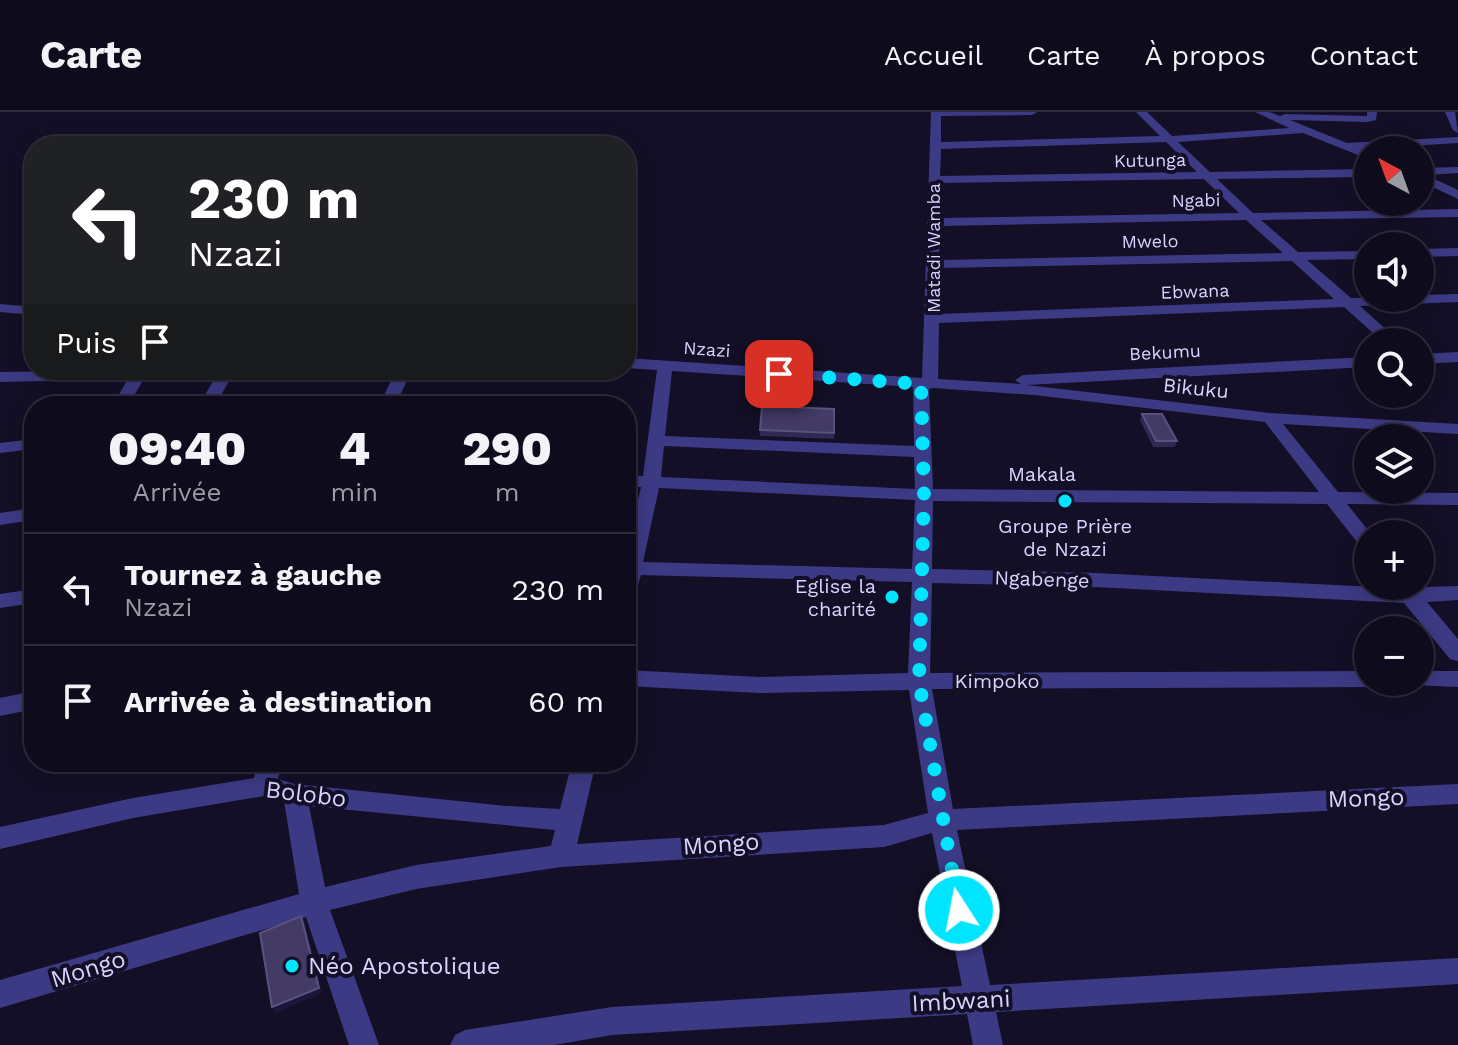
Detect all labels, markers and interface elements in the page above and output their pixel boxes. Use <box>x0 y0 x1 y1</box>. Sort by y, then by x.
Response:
text: Carte <box>40 33 142 77</box>
text: Accueil <box>884 39 983 72</box>
text: Carte <box>1027 39 1101 72</box>
text: À propos <box>1145 39 1266 72</box>
text: Contact <box>1310 39 1418 72</box>
north arrow <box>1354 136 1434 216</box>
map controls <box>1354 136 1434 696</box>
street label: Kutunga <box>1114 149 1186 171</box>
text: 230 m <box>188 166 359 232</box>
icon: left <box>56 168 160 272</box>
street label: Matadi Wamba <box>923 183 944 313</box>
street label: Ngabi <box>1171 189 1221 211</box>
street label: Mwelo <box>1121 230 1179 252</box>
button: sound <box>1354 232 1434 312</box>
text: Nzazi <box>188 233 283 275</box>
street label: Ebwana <box>1160 279 1230 303</box>
icon: arrive <box>133 320 177 364</box>
text: Puis <box>56 325 117 360</box>
button: search <box>1354 328 1434 408</box>
street label: Nzazi <box>683 337 731 361</box>
pin <box>745 340 813 408</box>
street label: Bekumu <box>1129 340 1201 364</box>
icon: arrive <box>757 352 801 396</box>
street label: Bikuku <box>1162 373 1230 403</box>
text: 09:40 <box>108 420 246 477</box>
text: 4 <box>338 420 370 477</box>
text: 290 <box>462 420 552 477</box>
button: layers <box>1354 424 1434 504</box>
street label: Makala <box>1008 462 1076 486</box>
text: Arrivée <box>133 477 222 507</box>
text: min <box>330 477 378 507</box>
text: m <box>495 477 519 507</box>
marker: Groupe Prière de Nzazi <box>1056 492 1074 510</box>
place label: Groupe Prière de Nzazi <box>998 514 1132 561</box>
button: + <box>1354 520 1434 600</box>
text: Tournez à gauche <box>124 557 382 592</box>
street label: Ngabenge <box>994 565 1090 593</box>
icon: left <box>56 567 100 611</box>
text: 230 m <box>512 572 604 607</box>
place label: Eglise la charité <box>795 574 876 621</box>
marker: Eglise la charité <box>883 588 901 606</box>
text: Nzazi <box>124 592 192 622</box>
button: − <box>1354 616 1434 696</box>
street label: Kimpoko <box>954 669 1040 693</box>
icon: arrive <box>56 679 100 723</box>
text: Arrivée à destination <box>124 684 432 719</box>
text: 60 m <box>528 684 604 719</box>
street label: Bolobo <box>264 775 348 813</box>
street label: Mongo <box>1327 783 1405 813</box>
street label: Mongo <box>682 827 760 861</box>
position arrow <box>917 868 1001 952</box>
street label: Mongo <box>47 944 129 994</box>
place label: Néo Apostolique <box>308 952 501 980</box>
marker: Néo Apostolique <box>283 957 301 975</box>
street label: Imbwani <box>911 984 1011 1018</box>

